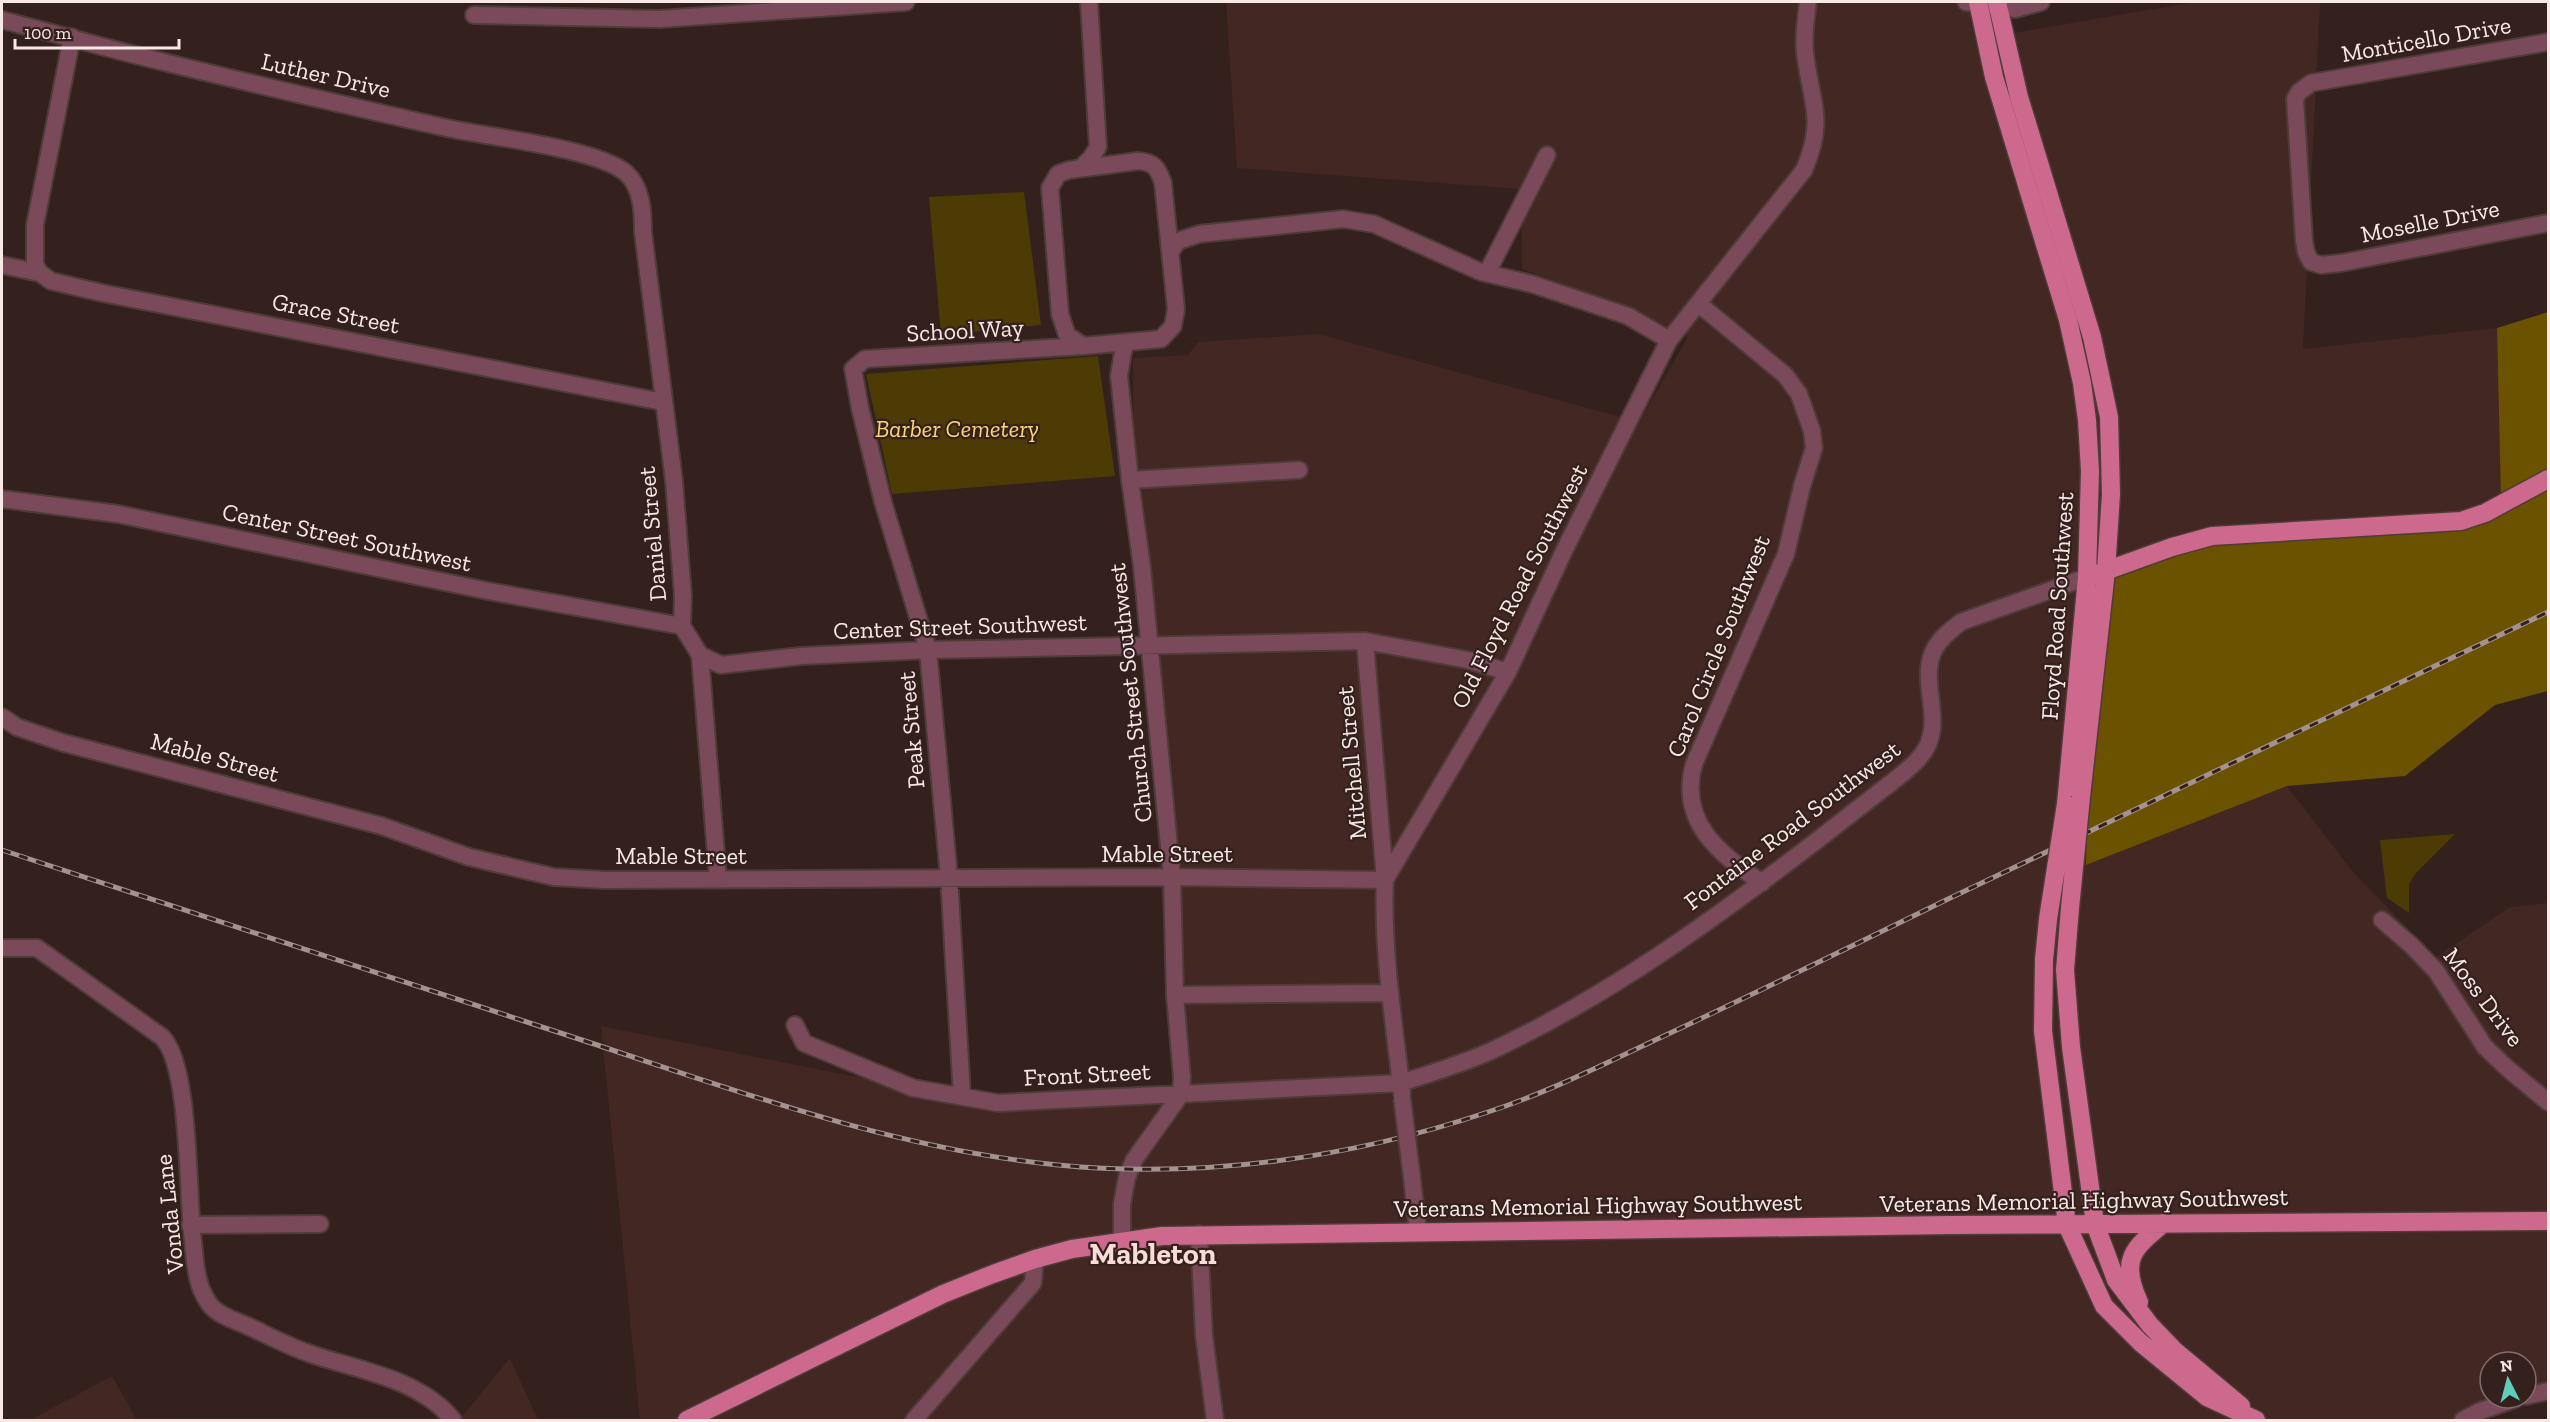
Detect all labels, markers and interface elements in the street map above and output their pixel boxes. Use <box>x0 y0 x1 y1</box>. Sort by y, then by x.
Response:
street label: Monticello Drive <box>2339 10 2513 68</box>
scale bar <box>15 12 178 50</box>
text: 100 m <box>24 22 72 44</box>
street label: Luther Drive <box>259 46 393 104</box>
street label: Moselle Drive <box>2358 193 2502 249</box>
street label: Grace Street <box>270 286 402 340</box>
street label: School Way <box>905 312 1025 348</box>
park label: Barber Cemetery <box>875 414 1039 443</box>
street label: Old Floyd Road Southwest <box>1445 459 1593 713</box>
street label: Daniel Street <box>632 465 672 603</box>
street label: Floyd Road Southwest <box>2035 491 2079 721</box>
street label: Center Street Southwest <box>220 496 474 578</box>
street label: Carol Circle Southwest <box>1660 531 1776 761</box>
street label: Church Street Southwest <box>1102 562 1158 824</box>
street label: Center Street Southwest <box>833 607 1087 645</box>
street label: Peak Street <box>891 670 931 790</box>
street label: Mitchell Street <box>1330 685 1372 841</box>
street label: Mable Street <box>148 726 282 788</box>
street label: Fontaine Road Southwest <box>1678 734 1906 916</box>
street label: Mable Street <box>1101 839 1233 868</box>
street label: Mable Street <box>615 841 747 870</box>
street label: Moss Drive <box>2438 942 2530 1052</box>
street label: Front Street <box>1023 1056 1151 1092</box>
street label: Vonda Lane <box>148 1153 190 1276</box>
street label: Veterans Memorial Highway Southwest <box>1878 1182 2289 1218</box>
street label: Veterans Memorial Highway Southwest <box>1392 1187 1803 1223</box>
district label: Mableton <box>1090 1236 1217 1272</box>
north arrow <box>2478 1350 2538 1410</box>
text: N <box>2499 1355 2514 1376</box>

